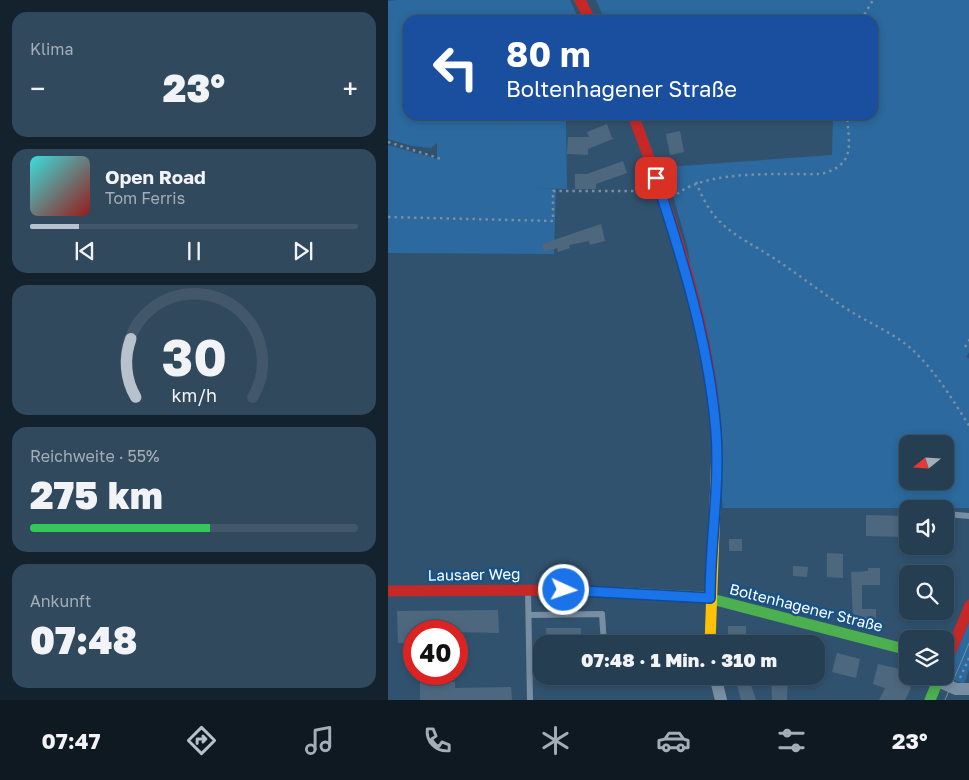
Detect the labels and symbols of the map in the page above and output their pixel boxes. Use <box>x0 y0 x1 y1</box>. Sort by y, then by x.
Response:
pin <box>635 157 677 199</box>
north arrow <box>899 435 954 490</box>
position arrow <box>537 563 589 615</box>
street label: Lausaer Weg <box>427 564 520 584</box>
street label: Boltenhagener Straße <box>728 579 885 635</box>
speed limit sign: 40 <box>403 620 468 685</box>

